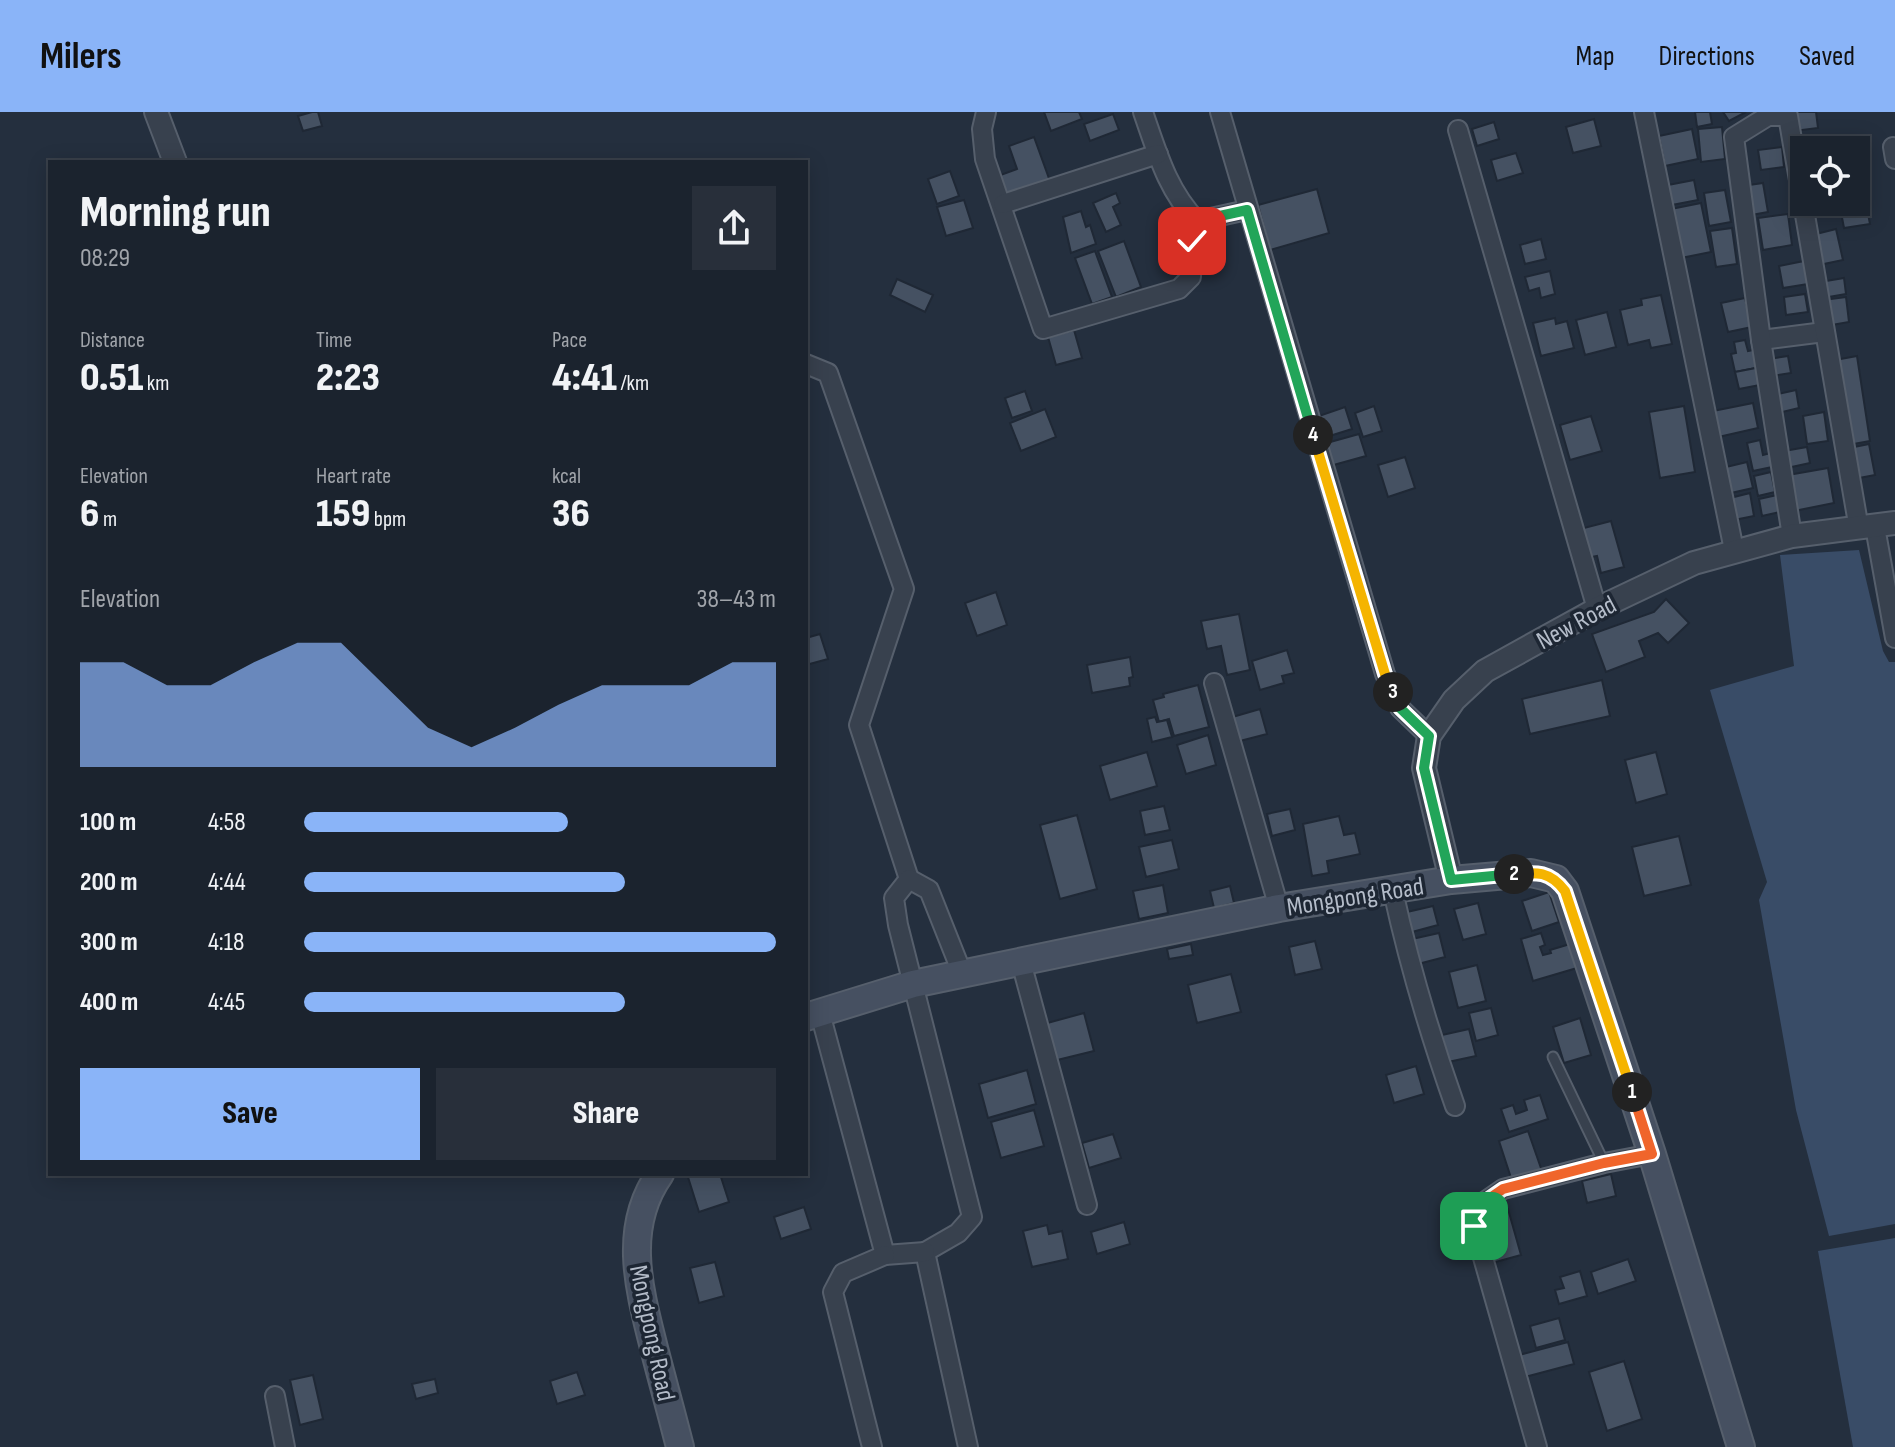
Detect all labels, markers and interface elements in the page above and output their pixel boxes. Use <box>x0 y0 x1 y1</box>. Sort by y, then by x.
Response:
text: Milers <box>40 34 122 79</box>
text: Map <box>1576 40 1615 73</box>
text: Directions <box>1659 40 1755 73</box>
text: Saved <box>1799 40 1855 73</box>
map controls <box>1790 136 1870 216</box>
button: locate <box>1790 136 1870 216</box>
text: Morning run <box>80 186 271 239</box>
button: share <box>692 186 776 270</box>
pin <box>1158 207 1226 275</box>
icon: check <box>1170 219 1214 263</box>
text: 08:29 <box>80 243 130 274</box>
text: Distance <box>80 327 145 354</box>
text: Time <box>316 327 352 354</box>
text: Pace <box>552 327 587 354</box>
text: 0.51 <box>80 354 143 402</box>
text: 2:23 <box>316 354 380 402</box>
text: 4:41 <box>552 354 617 402</box>
text: km <box>143 370 169 397</box>
text: /km <box>617 370 649 397</box>
pin: 4 <box>1293 415 1333 455</box>
text: 4 <box>1308 421 1318 448</box>
text: Elevation <box>80 463 148 490</box>
text: Heart rate <box>316 463 391 490</box>
text: kcal <box>552 463 581 490</box>
text: 6 <box>80 490 99 538</box>
text: 159 <box>316 490 370 538</box>
text: 36 <box>552 490 590 538</box>
text: m <box>99 506 117 533</box>
text: bpm <box>370 506 406 533</box>
text: Elevation <box>80 584 160 615</box>
text: 38–43 m <box>697 584 776 615</box>
street label: New Road <box>1532 590 1622 657</box>
pin: 3 <box>1373 672 1413 712</box>
text: 3 <box>1388 678 1398 705</box>
text: 100 m <box>80 807 136 838</box>
text: 4:58 <box>208 807 246 838</box>
pin: 2 <box>1494 854 1534 894</box>
text: 2 <box>1509 860 1519 887</box>
text: 200 m <box>80 867 137 898</box>
text: 4:44 <box>208 867 246 898</box>
street label: Mongpong Road <box>1285 871 1426 924</box>
text: 300 m <box>80 927 138 958</box>
text: 4:18 <box>208 927 244 958</box>
text: 400 m <box>80 987 138 1018</box>
text: 4:45 <box>208 987 245 1018</box>
button: Save <box>80 1068 420 1160</box>
button: Share <box>436 1068 776 1160</box>
pin: 1 <box>1612 1072 1652 1112</box>
text: 1 <box>1628 1078 1636 1105</box>
pin <box>1440 1192 1508 1260</box>
icon: arrive <box>1452 1204 1496 1248</box>
street label: Mongpong Road <box>622 1262 681 1404</box>

